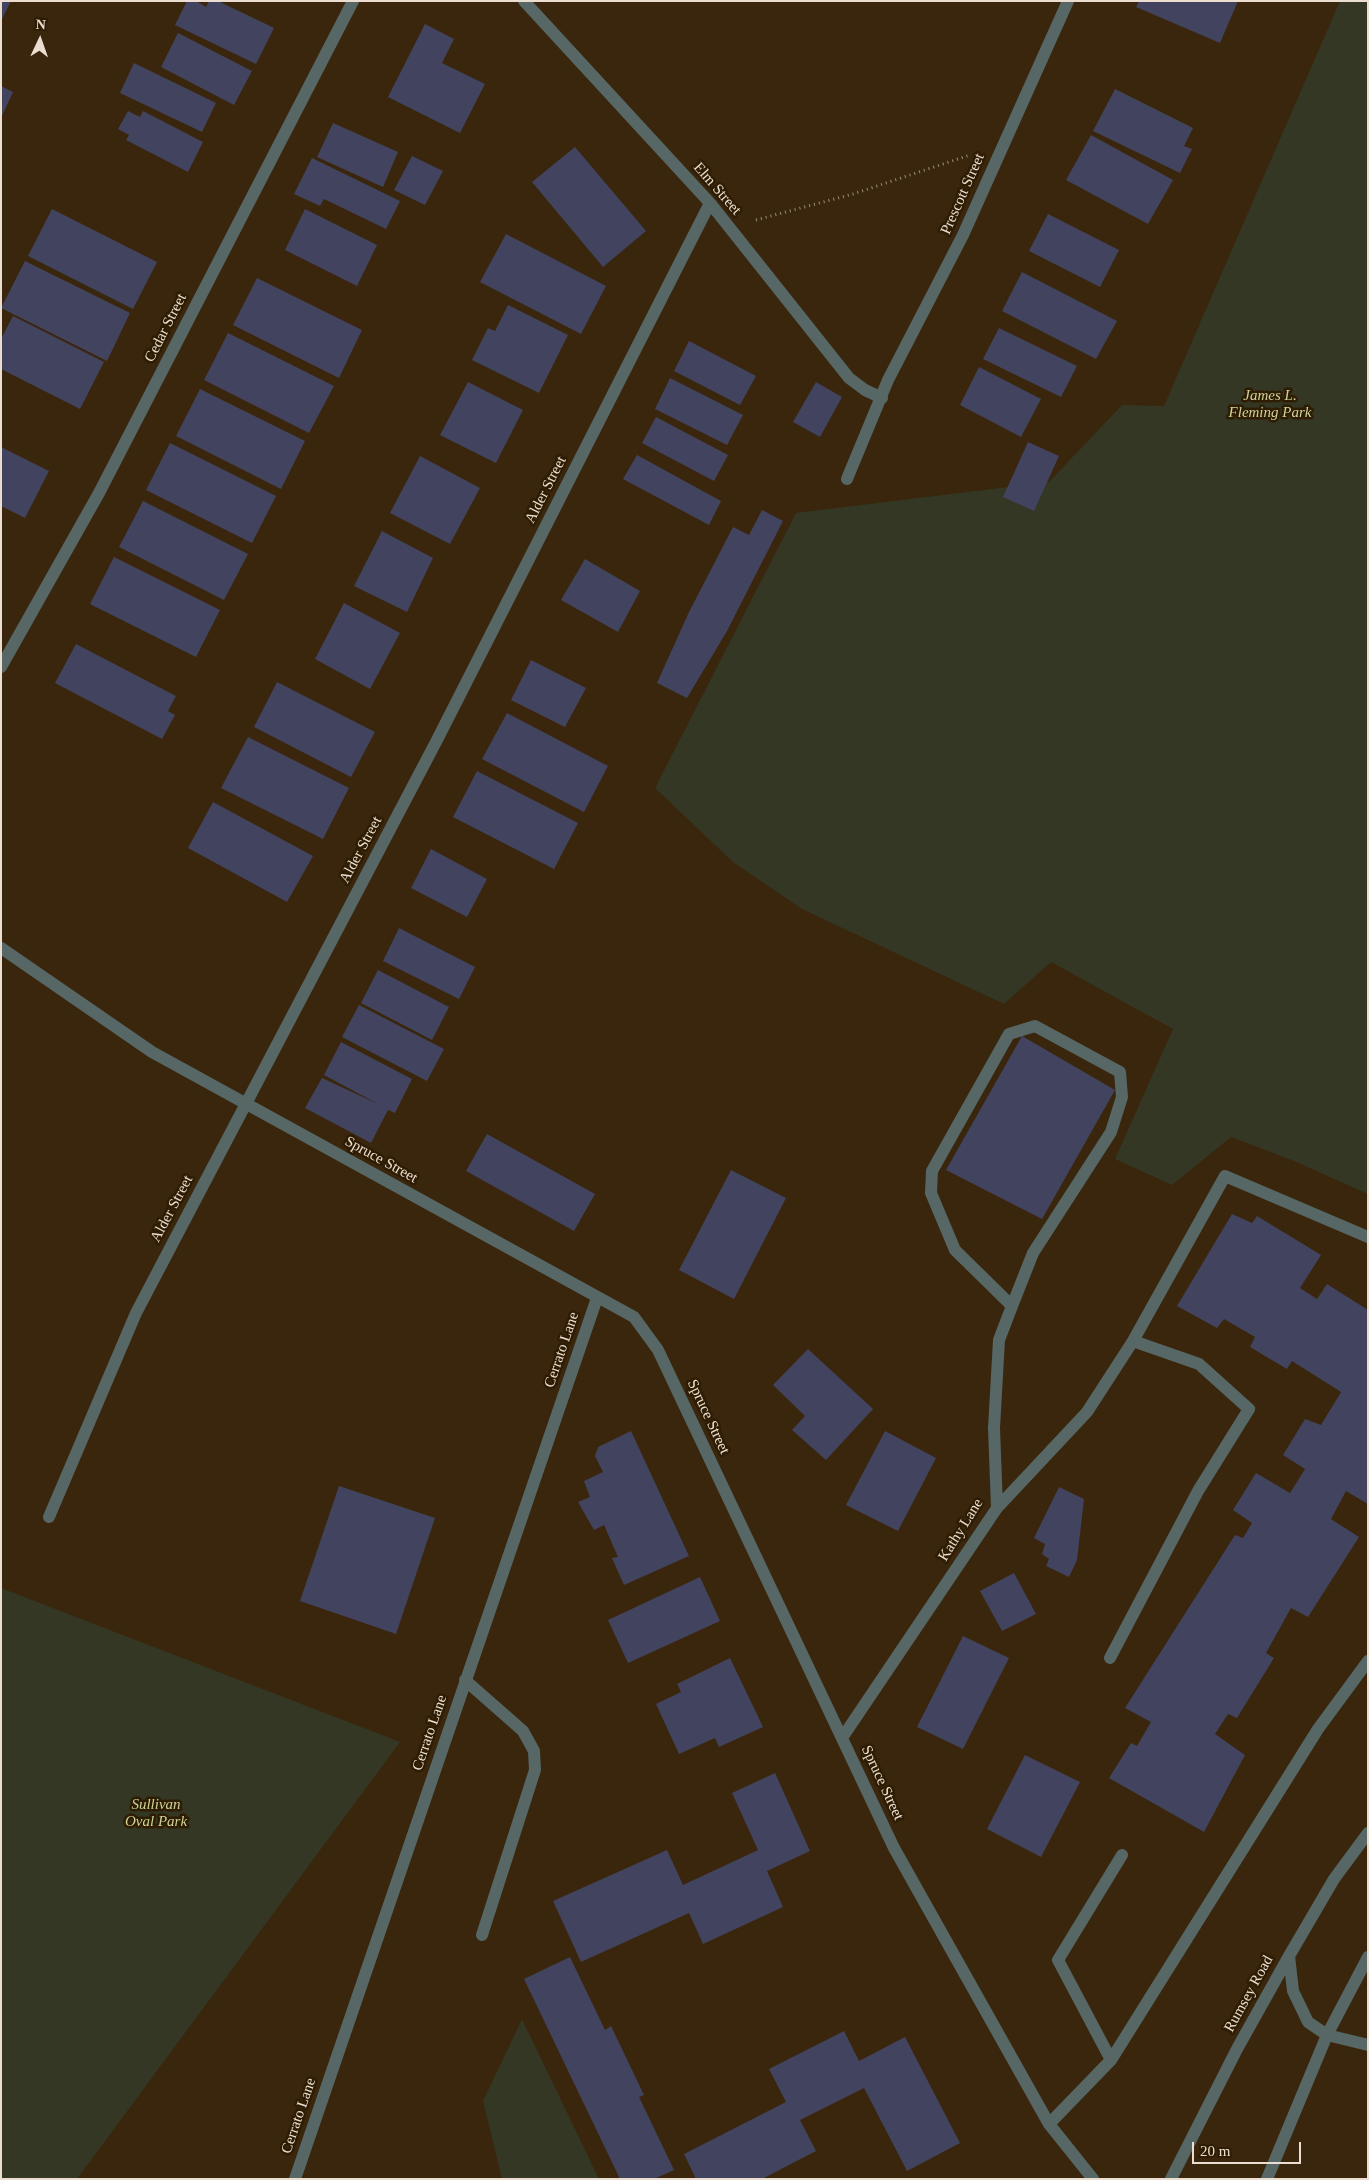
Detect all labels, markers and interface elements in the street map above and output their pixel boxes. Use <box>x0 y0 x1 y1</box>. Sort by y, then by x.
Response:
north arrow <box>15 15 65 65</box>
text: N <box>35 17 46 32</box>
street label: Prescott Street <box>937 151 989 237</box>
street label: Elm Street <box>689 159 745 219</box>
street label: Cedar Street <box>141 291 191 365</box>
park label: James L. Fleming Park <box>1229 387 1311 422</box>
street label: Alder Street <box>521 453 571 527</box>
street label: Alder Street <box>336 814 386 886</box>
street label: Spruce Street <box>341 1133 421 1187</box>
street label: Alder Street <box>147 1173 197 1245</box>
street label: Cerrato Lane <box>541 1310 583 1390</box>
street label: Spruce Street <box>683 1377 733 1457</box>
street label: Kathy Lane <box>935 1495 987 1565</box>
street label: Cerrato Lane <box>409 1693 451 1773</box>
street label: Spruce Street <box>857 1743 907 1823</box>
park label: Sullivan Oval Park <box>125 1796 187 1831</box>
street label: Rumsey Road <box>1221 1953 1277 2035</box>
street label: Cerrato Lane <box>278 2076 320 2156</box>
scale bar <box>1194 2132 1303 2164</box>
text: 20 m <box>1200 2143 1230 2159</box>

